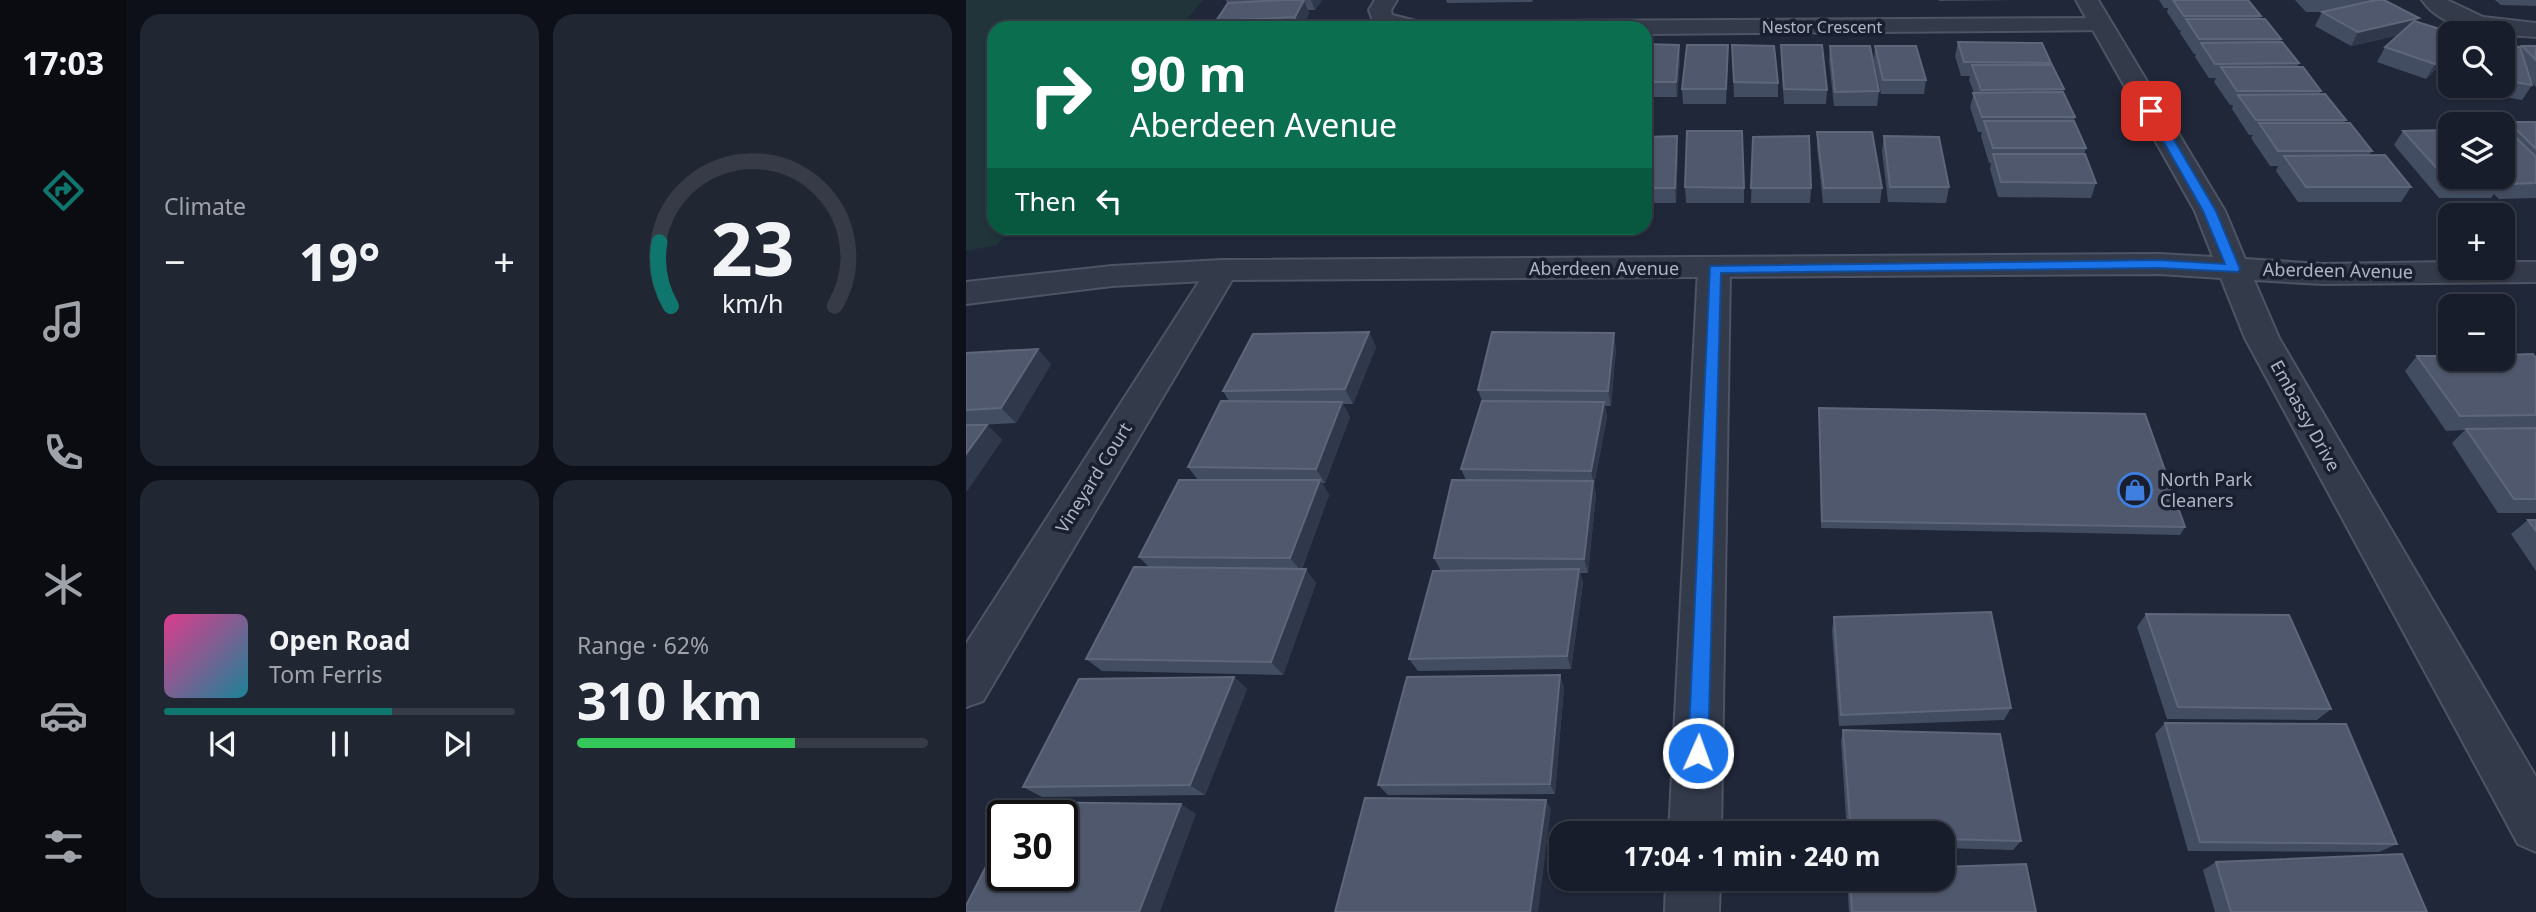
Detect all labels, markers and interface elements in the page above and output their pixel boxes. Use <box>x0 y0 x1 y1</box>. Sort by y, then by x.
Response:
street label: Nestor Crescent <box>1762 16 1882 38</box>
map controls <box>2438 21 2515 371</box>
button: search <box>2438 21 2515 98</box>
text: 90 m <box>1130 40 1247 106</box>
text: 17:03 <box>22 41 104 84</box>
icon: right <box>1015 49 1106 140</box>
pin <box>2121 81 2181 141</box>
icon: arrive <box>2132 92 2170 130</box>
text: Aberdeen Avenue <box>1130 103 1397 146</box>
button: layers <box>2438 112 2515 189</box>
icon: directions <box>39 166 88 215</box>
icon: left <box>1090 182 1128 220</box>
text: Then <box>1015 183 1076 219</box>
text: Climate <box>164 190 246 222</box>
text: 23 <box>711 198 794 297</box>
button: + <box>2438 203 2515 280</box>
text: 19° <box>299 225 380 296</box>
text: − <box>164 235 186 287</box>
text: + <box>493 235 515 287</box>
street label: Aberdeen Avenue <box>1529 256 1679 280</box>
street label: Aberdeen Avenue <box>2263 257 2413 283</box>
text: km/h <box>722 286 783 320</box>
button: − <box>2438 294 2515 371</box>
icon: music <box>39 297 88 346</box>
street label: Embassy Drive <box>2265 356 2346 475</box>
street label: Vineyard Court <box>1050 417 1137 537</box>
icon: phone <box>39 428 88 477</box>
place label: North Park Cleaners <box>2160 467 2253 512</box>
shop icon: North Park Cleaners <box>2116 471 2154 509</box>
icon: climate <box>39 560 88 609</box>
text: Open Road <box>269 622 411 658</box>
text: Range · 62% <box>577 629 709 661</box>
text: Tom Ferris <box>269 658 382 690</box>
text: 310 km <box>577 664 763 735</box>
icon: car <box>39 691 88 740</box>
position arrow <box>1661 716 1735 790</box>
icon: previous <box>204 725 242 763</box>
icon: pause <box>321 725 359 763</box>
icon: next <box>438 725 476 763</box>
speed limit sign: 30 <box>987 800 1078 891</box>
icon: filters <box>39 822 88 871</box>
text: 17:04 · 1 min · 240 m <box>1624 838 1880 874</box>

